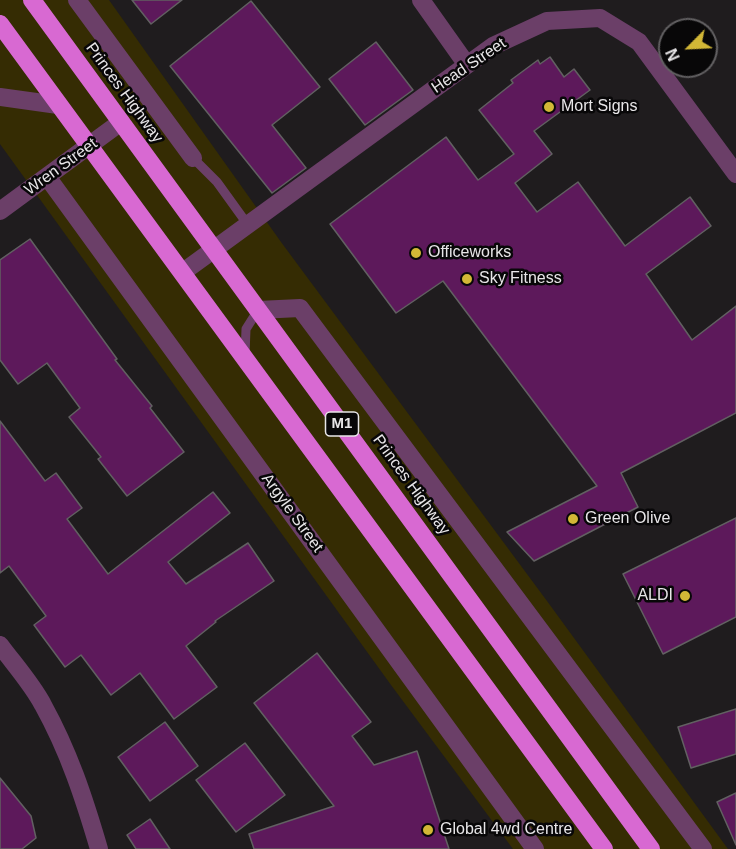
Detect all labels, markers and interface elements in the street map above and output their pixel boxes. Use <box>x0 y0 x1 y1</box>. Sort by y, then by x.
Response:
north arrow <box>658 18 718 78</box>
street label: Head Street <box>428 34 510 98</box>
street label: Princes Highway <box>81 39 167 147</box>
text: N <box>663 46 683 63</box>
place label: Mort Signs <box>561 97 637 117</box>
marker: Mort Signs <box>542 100 556 114</box>
street label: Wren Street <box>21 134 101 200</box>
place label: Officeworks <box>428 243 511 263</box>
marker: Officeworks <box>409 246 423 260</box>
place label: Sky Fitness <box>479 269 562 289</box>
marker: Sky Fitness <box>460 272 474 286</box>
road number: M1 <box>326 412 358 436</box>
street label: Princes Highway <box>368 431 454 539</box>
street label: Argyle Street <box>257 470 327 556</box>
place label: Green Olive <box>585 509 670 529</box>
marker: Green Olive <box>566 512 580 526</box>
place label: ALDI <box>637 586 673 606</box>
marker: ALDI <box>678 589 692 603</box>
place label: Global 4wd Centre <box>440 820 573 840</box>
marker: Global 4wd Centre <box>421 823 435 837</box>

